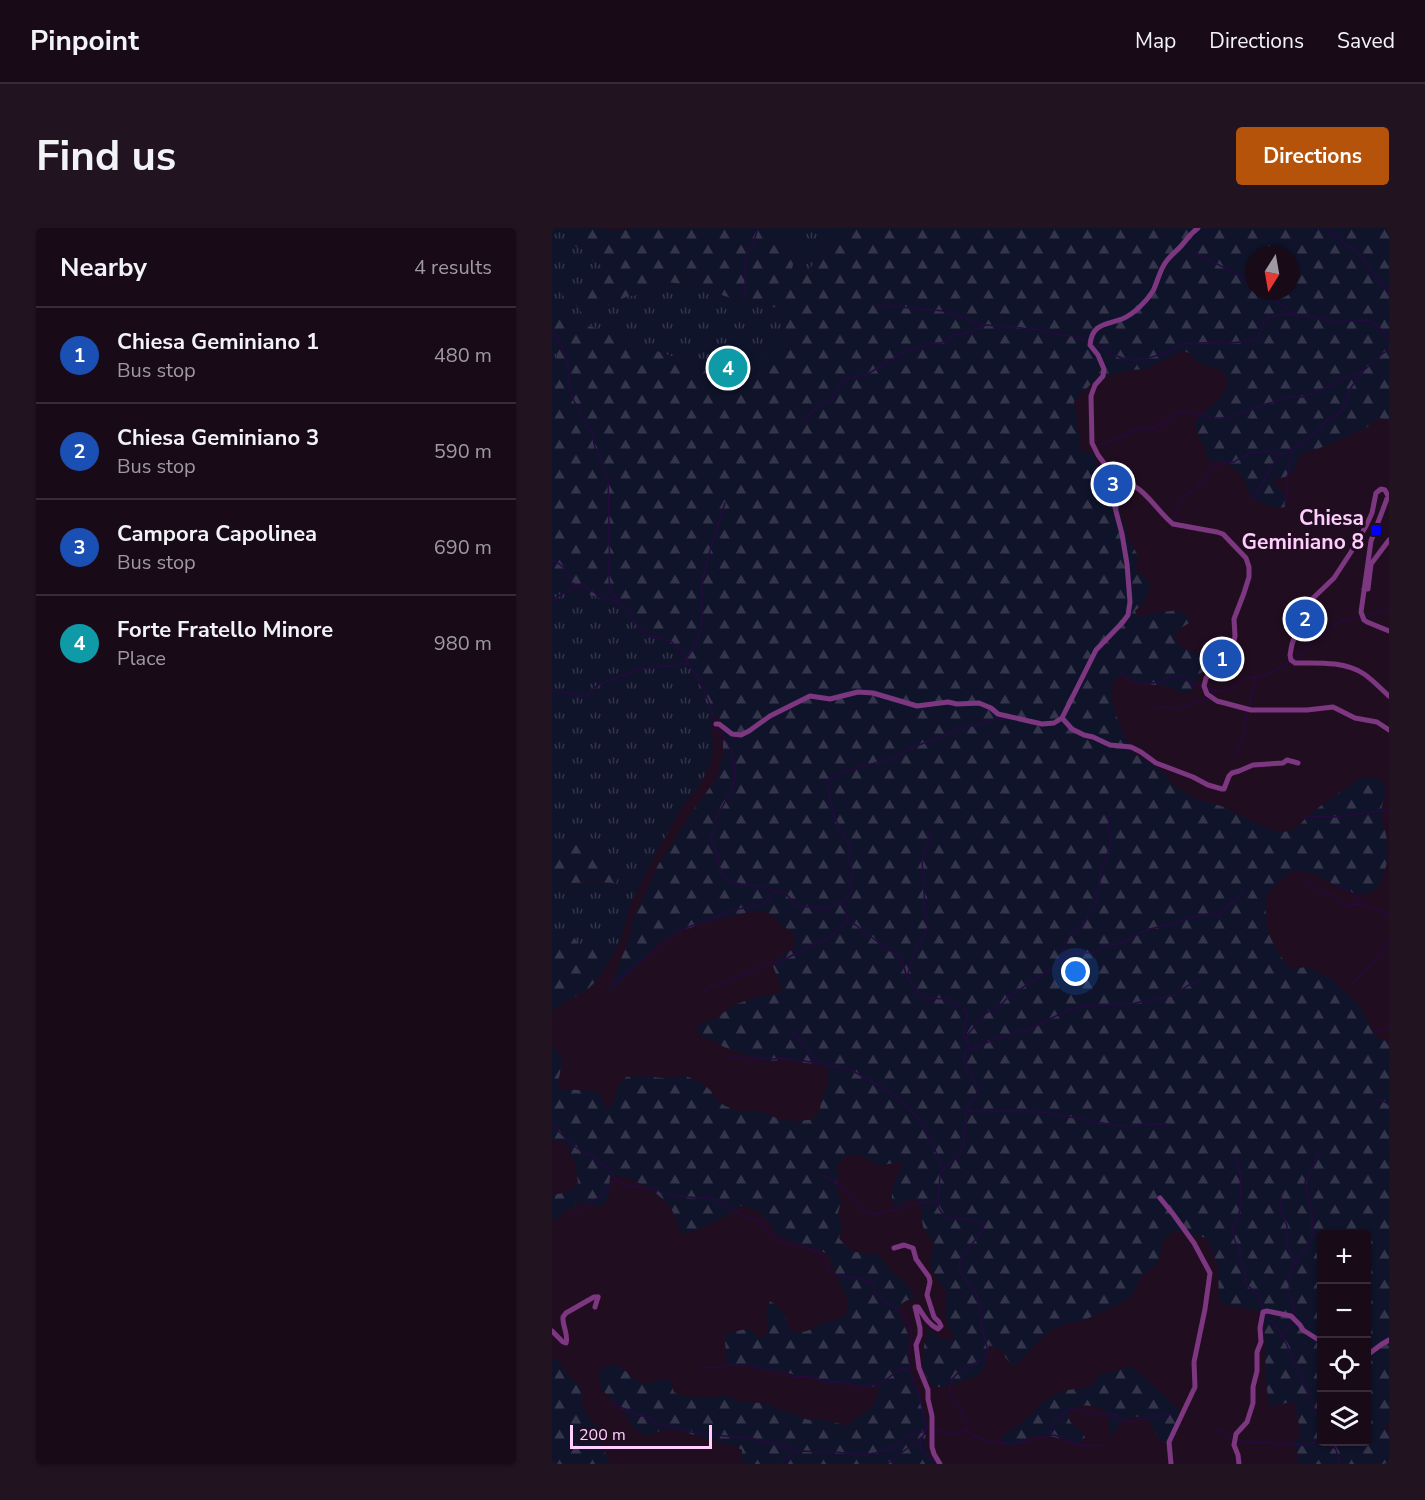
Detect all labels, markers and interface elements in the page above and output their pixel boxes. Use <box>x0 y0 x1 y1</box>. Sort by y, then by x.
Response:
text: Pinpoint <box>30 22 139 60</box>
text: Map <box>1135 27 1176 55</box>
text: Directions <box>1209 27 1304 55</box>
text: Saved <box>1337 27 1395 55</box>
button: Directions <box>1236 127 1389 185</box>
text: Find us <box>36 128 176 185</box>
north arrow <box>1245 246 1299 300</box>
text: Nearby <box>60 250 147 285</box>
text: 4 results <box>414 254 492 281</box>
text: Chiesa Geminiano 1 <box>117 327 319 357</box>
text: 1 <box>74 342 86 369</box>
text: 480 m <box>434 342 492 369</box>
pin: 4 <box>708 346 747 390</box>
text: Bus stop <box>117 357 196 384</box>
text: Chiesa Geminiano 3 <box>117 423 319 453</box>
text: 2 <box>74 438 86 465</box>
text: 590 m <box>434 438 492 465</box>
text: Bus stop <box>117 453 196 480</box>
pin: 3 <box>1094 462 1132 506</box>
place label: Chiesa Geminiano 8 <box>1242 504 1364 556</box>
text: Campora Capolinea <box>117 519 317 549</box>
marker: Chiesa Geminiano 8 <box>1369 523 1383 537</box>
text: 3 <box>74 534 86 561</box>
text: 690 m <box>434 534 492 561</box>
text: Bus stop <box>117 549 196 576</box>
pin: 2 <box>1286 596 1324 642</box>
text: Forte Fratello Minore <box>117 615 333 645</box>
text: 4 <box>74 630 86 657</box>
text: 980 m <box>434 630 492 657</box>
pin: 1 <box>1202 636 1242 682</box>
text: Place <box>117 645 166 672</box>
your location <box>1061 957 1090 986</box>
map controls <box>1317 1230 1371 1446</box>
button: + <box>1317 1230 1371 1284</box>
button: − <box>1317 1284 1371 1338</box>
button: locate <box>1317 1338 1371 1392</box>
button: layers <box>1317 1392 1371 1446</box>
scale bar <box>570 1422 712 1450</box>
text: 200 m <box>579 1424 626 1446</box>

